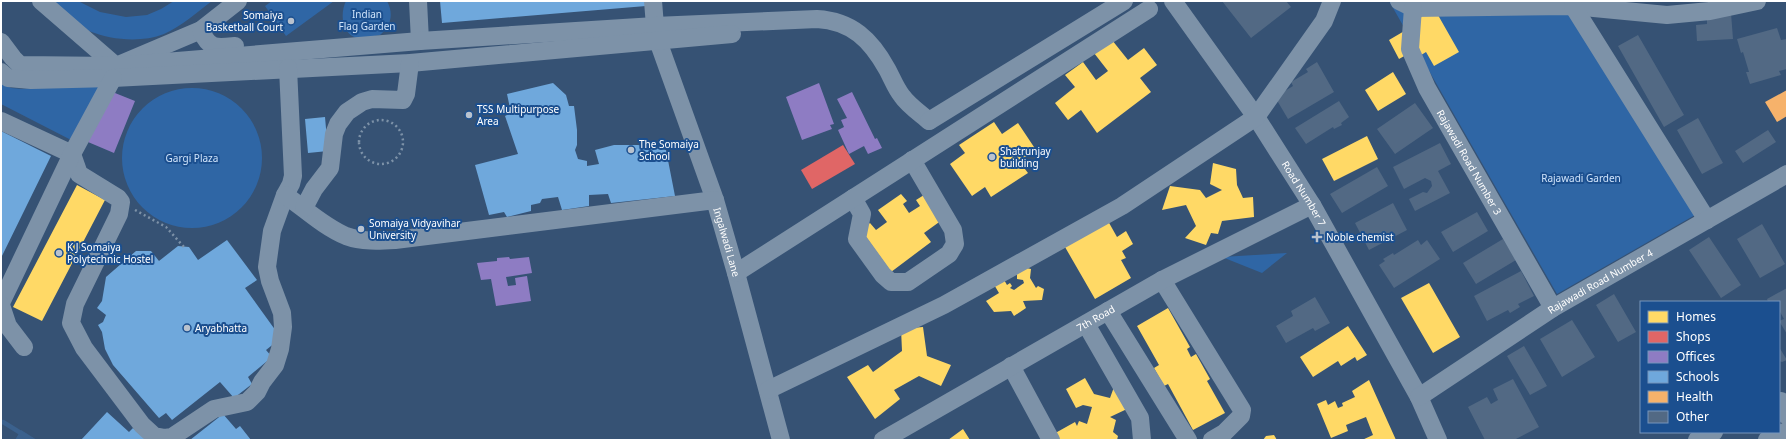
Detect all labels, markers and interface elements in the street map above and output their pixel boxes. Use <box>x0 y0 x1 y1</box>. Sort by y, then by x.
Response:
park label: Indian Flag Garden <box>339 7 395 33</box>
place label: Somaiya Basketball Court <box>206 8 283 34</box>
marker: Somaiya Basketball Court <box>286 16 296 26</box>
place label: TSS Multipurpose Area <box>477 102 560 128</box>
street label: Rajawadi Road Number 3 <box>1434 107 1505 217</box>
marker: TSS Multipurpose Area <box>464 110 474 120</box>
place label: The Somaiya School <box>639 137 699 163</box>
place label: Shatrunjay building <box>1000 144 1052 170</box>
marker: The Somaiya School <box>626 145 636 155</box>
park label: Gargi Plaza <box>166 151 218 165</box>
marker: Shatrunjay building <box>987 152 997 162</box>
street label: Road Number 7 <box>1279 158 1329 229</box>
park label: Rajawadi Garden <box>1541 171 1621 185</box>
street label: Ingalwadi Lane <box>710 206 744 279</box>
place label: Somaiya Vidyavihar University <box>369 216 460 242</box>
marker: Somaiya Vidyavihar University <box>356 224 366 234</box>
place label: Noble chemist <box>1326 230 1394 244</box>
marker: Noble chemist <box>1311 231 1323 243</box>
place label: K J Somaiya Polytechnic Hostel <box>67 240 153 266</box>
street label: Rajawadi Road Number 4 <box>1545 245 1655 317</box>
marker: K J Somaiya Polytechnic Hostel <box>54 248 64 258</box>
legend <box>1640 301 1780 433</box>
street label: 7th Road <box>1074 302 1117 335</box>
text: Homes <box>1676 308 1716 325</box>
place label: Aryabhatta <box>195 321 247 335</box>
marker: Aryabhatta <box>182 323 192 333</box>
text: Shops <box>1676 328 1711 345</box>
text: Offices <box>1676 348 1715 365</box>
text: Schools <box>1676 368 1719 385</box>
text: Health <box>1676 388 1713 405</box>
text: Other <box>1676 408 1709 425</box>

